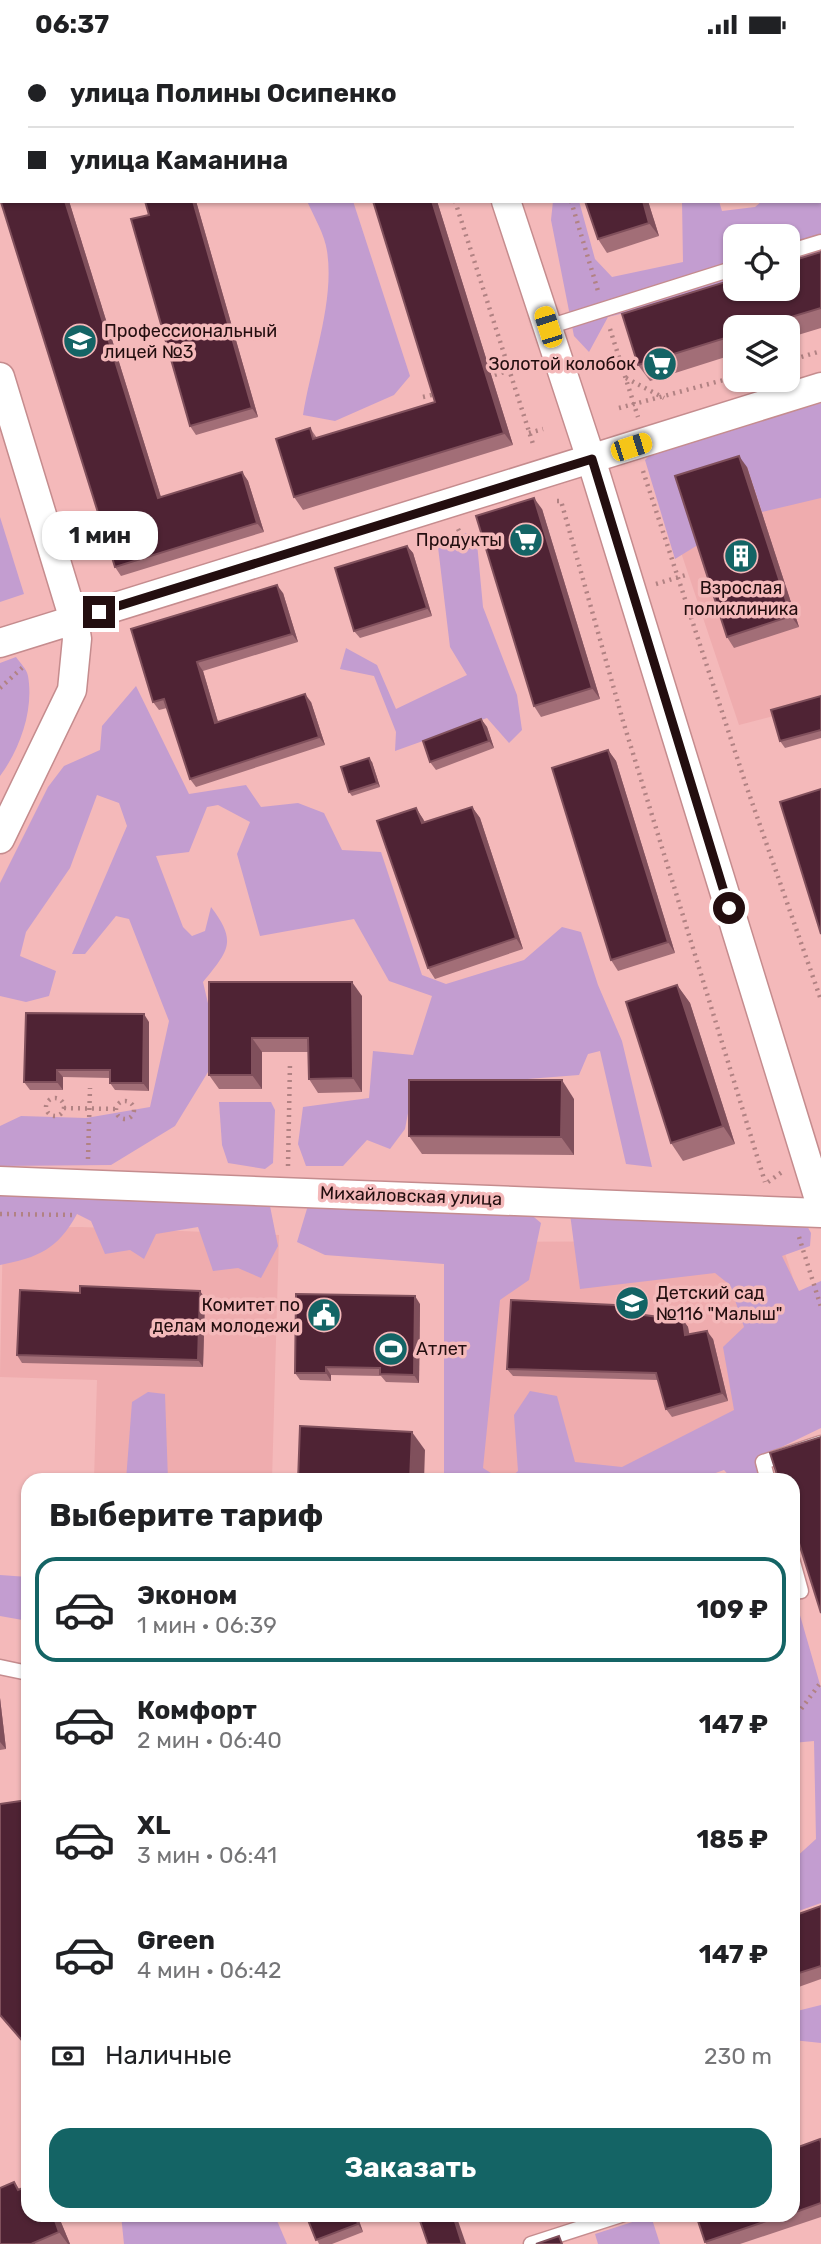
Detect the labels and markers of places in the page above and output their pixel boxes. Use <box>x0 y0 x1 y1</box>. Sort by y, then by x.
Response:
place label: Профессиональный лицей №3 <box>104 320 277 363</box>
school or university icon: Профессиональный лицей №3 <box>61 322 99 360</box>
supermarket icon: Золотой колобок <box>641 345 679 383</box>
place label: Золотой колобок <box>488 353 636 375</box>
supermarket icon: Продукты <box>507 521 545 559</box>
place label: Продукты <box>416 529 502 551</box>
building icon: Взрослая поликлиника <box>722 537 760 575</box>
place label: Взрослая поликлиника <box>684 577 798 620</box>
place label: Детский сад №116 "Малыш" <box>656 1282 782 1325</box>
school or university icon: Детский сад №116 "Малыш" <box>613 1284 651 1322</box>
place label: Комитет по делам молодежи <box>153 1294 300 1337</box>
public building icon: Комитет по делам молодежи <box>305 1296 343 1334</box>
sports icon: Атлет <box>372 1330 410 1368</box>
place label: Атлет <box>416 1338 467 1360</box>

